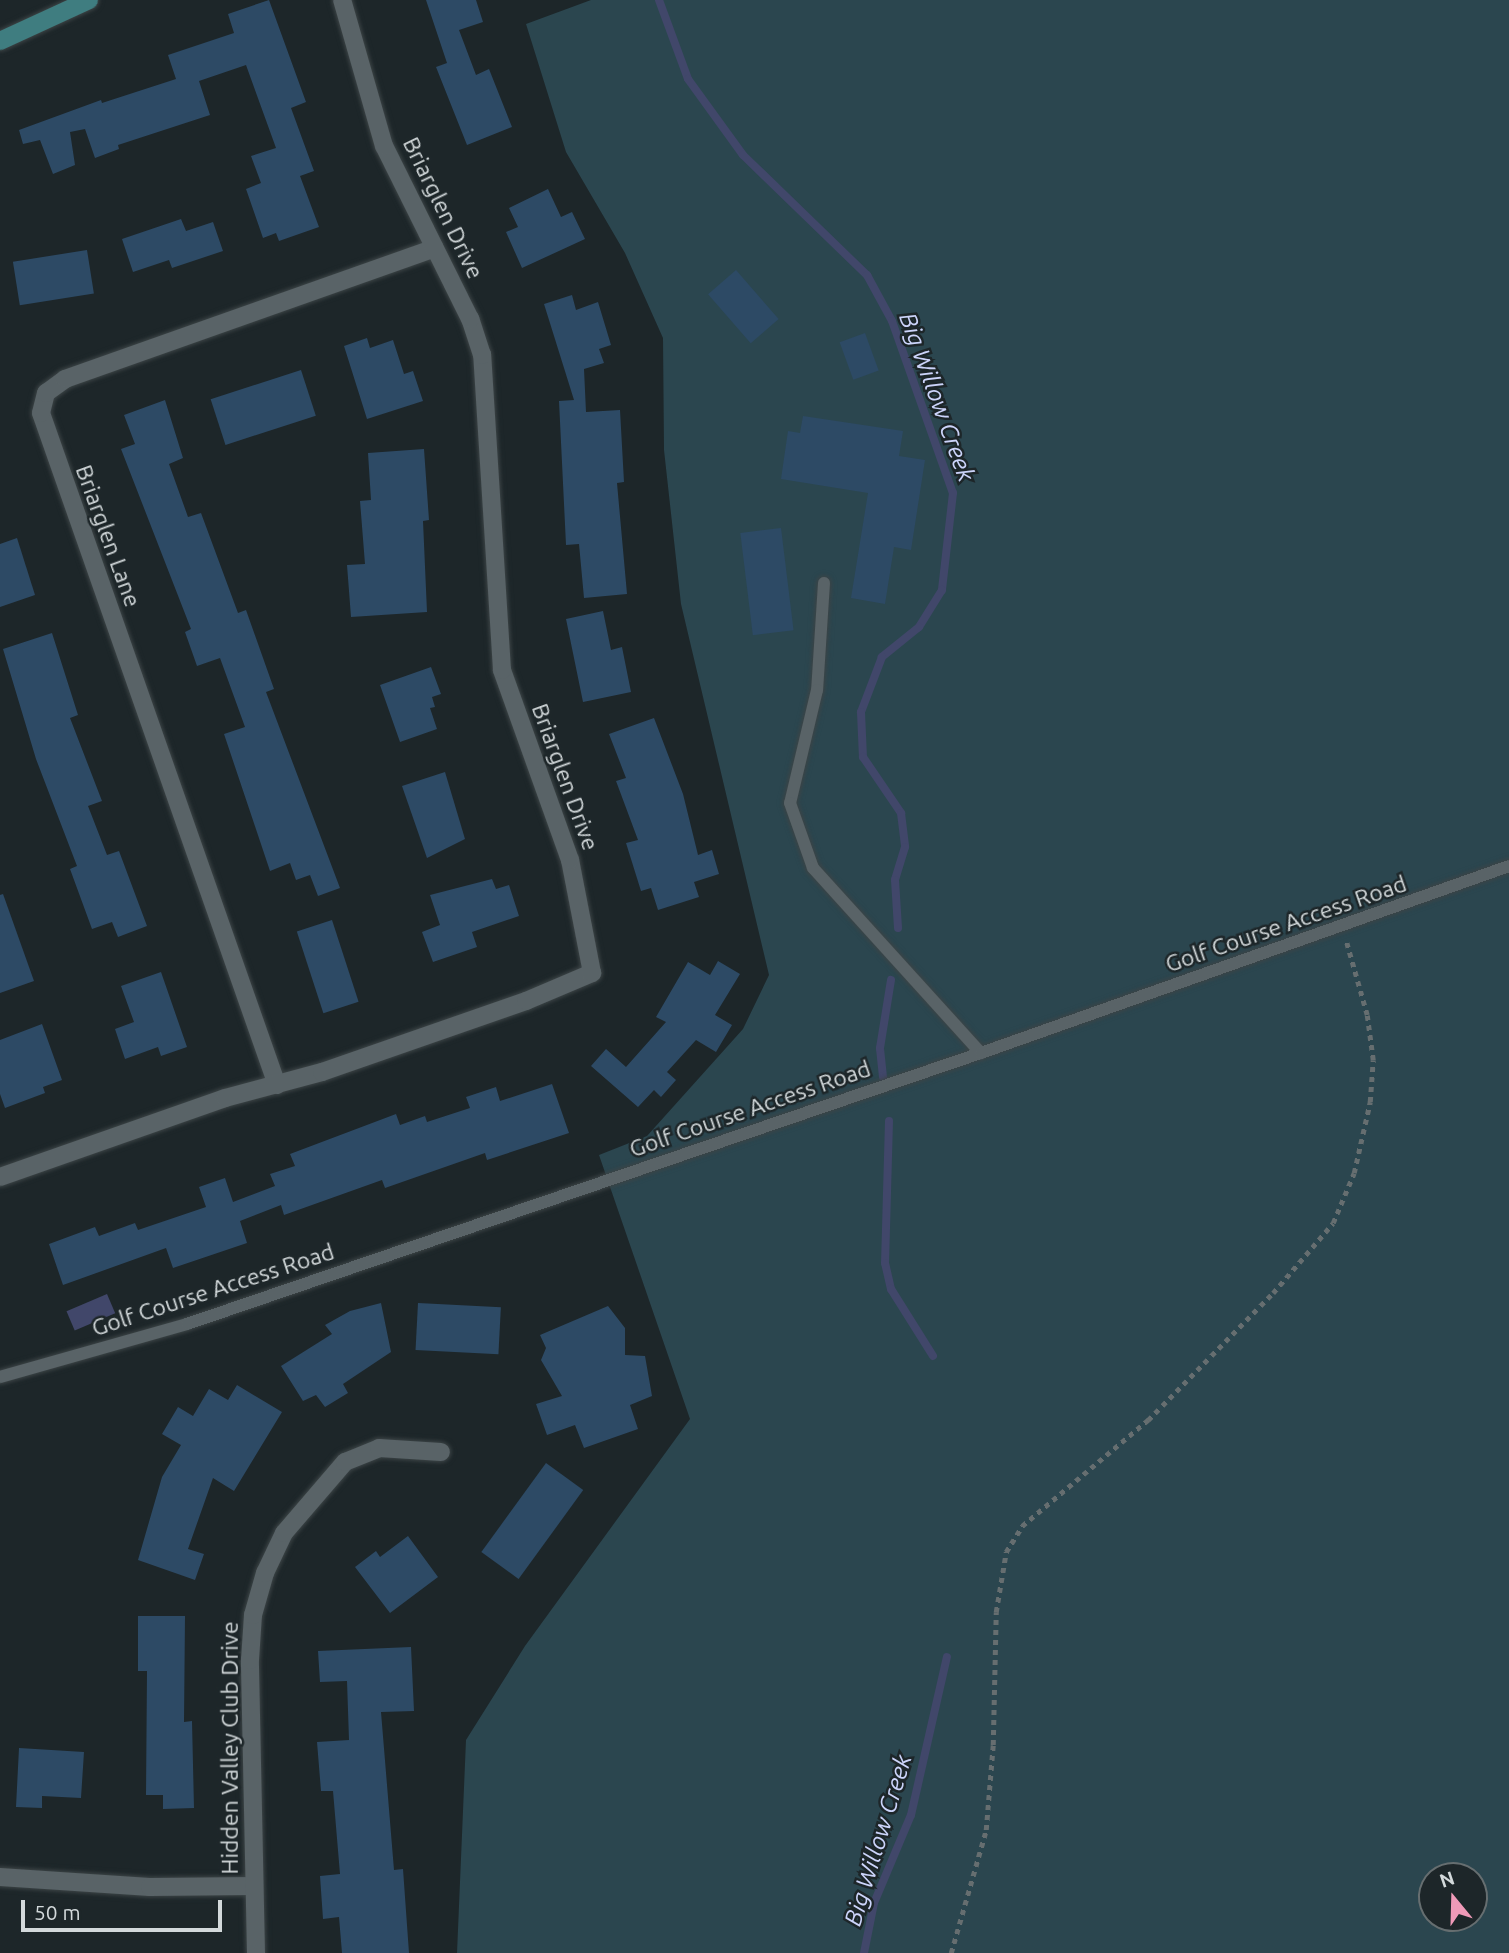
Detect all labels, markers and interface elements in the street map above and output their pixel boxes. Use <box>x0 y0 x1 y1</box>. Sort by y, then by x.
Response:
street label: Briarglen Drive <box>397 133 489 283</box>
water label: Big Willow Creek <box>893 308 981 486</box>
street label: Briarglen Lane <box>70 461 146 611</box>
street label: Briarglen Drive <box>526 700 604 854</box>
street label: Golf Course Access Road <box>1162 870 1410 978</box>
street label: Golf Course Access Road <box>626 1055 874 1163</box>
street label: Golf Course Access Road <box>88 1238 338 1342</box>
street label: Hidden Valley Club Drive <box>216 1621 244 1875</box>
water label: Big Willow Creek <box>838 1751 918 1929</box>
north arrow <box>1418 1862 1488 1932</box>
text: N <box>1437 1866 1457 1892</box>
scale bar <box>24 1886 226 1930</box>
text: 50 m <box>34 1900 81 1924</box>

